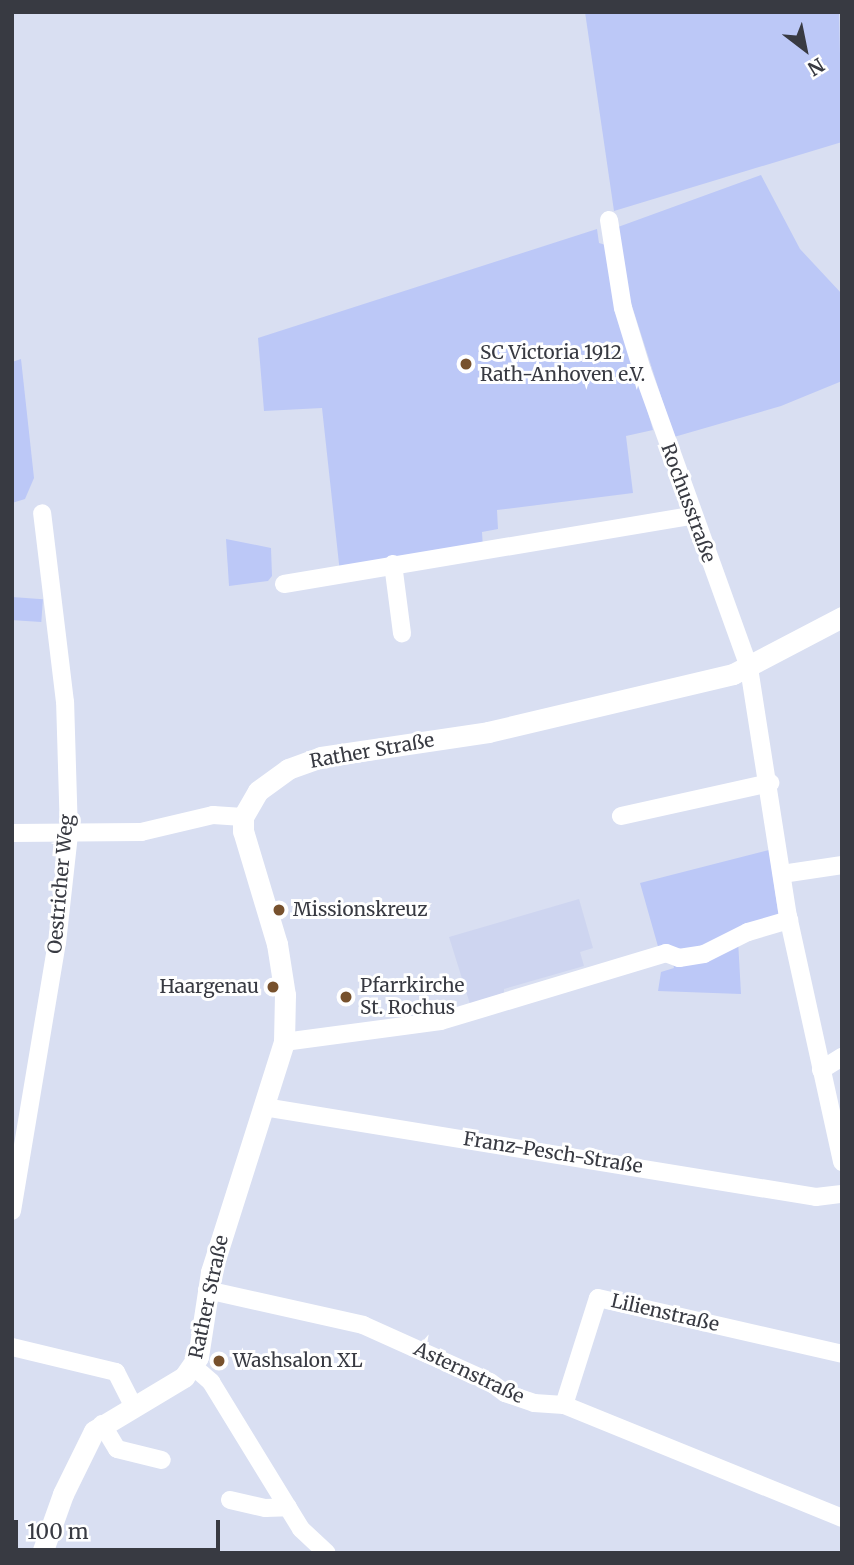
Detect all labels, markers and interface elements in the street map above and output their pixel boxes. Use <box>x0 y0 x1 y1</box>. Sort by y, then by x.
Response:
north arrow <box>770 14 840 84</box>
text: N <box>803 53 829 81</box>
place label: SC Victoria 1912 Rath-Anhoven e.V. <box>480 342 645 386</box>
marker: SC Victoria 1912 Rath-Anhoven e.V. <box>458 356 474 372</box>
street label: Rochusstraße <box>656 440 720 566</box>
street label: Rather Straße <box>308 729 436 773</box>
street label: Oestricher Weg <box>44 813 78 955</box>
place label: Missionskreuz <box>293 899 427 921</box>
marker: Missionskreuz <box>271 902 287 918</box>
place label: Pfarrkirche St. Rochus <box>360 975 464 1019</box>
place label: Haargenau <box>159 976 259 998</box>
marker: Haargenau <box>265 979 281 995</box>
marker: Pfarrkirche St. Rochus <box>338 989 354 1005</box>
street label: Franz-Pesch-Straße <box>462 1128 644 1178</box>
street label: Rather Straße <box>185 1233 233 1361</box>
street label: Lilienstraße <box>609 1289 721 1337</box>
street label: Asternstraße <box>410 1338 528 1408</box>
place label: Washsalon XL <box>233 1350 363 1372</box>
marker: Washsalon XL <box>211 1353 227 1369</box>
scale bar <box>18 1506 224 1550</box>
text: 100 m <box>27 1518 89 1545</box>

